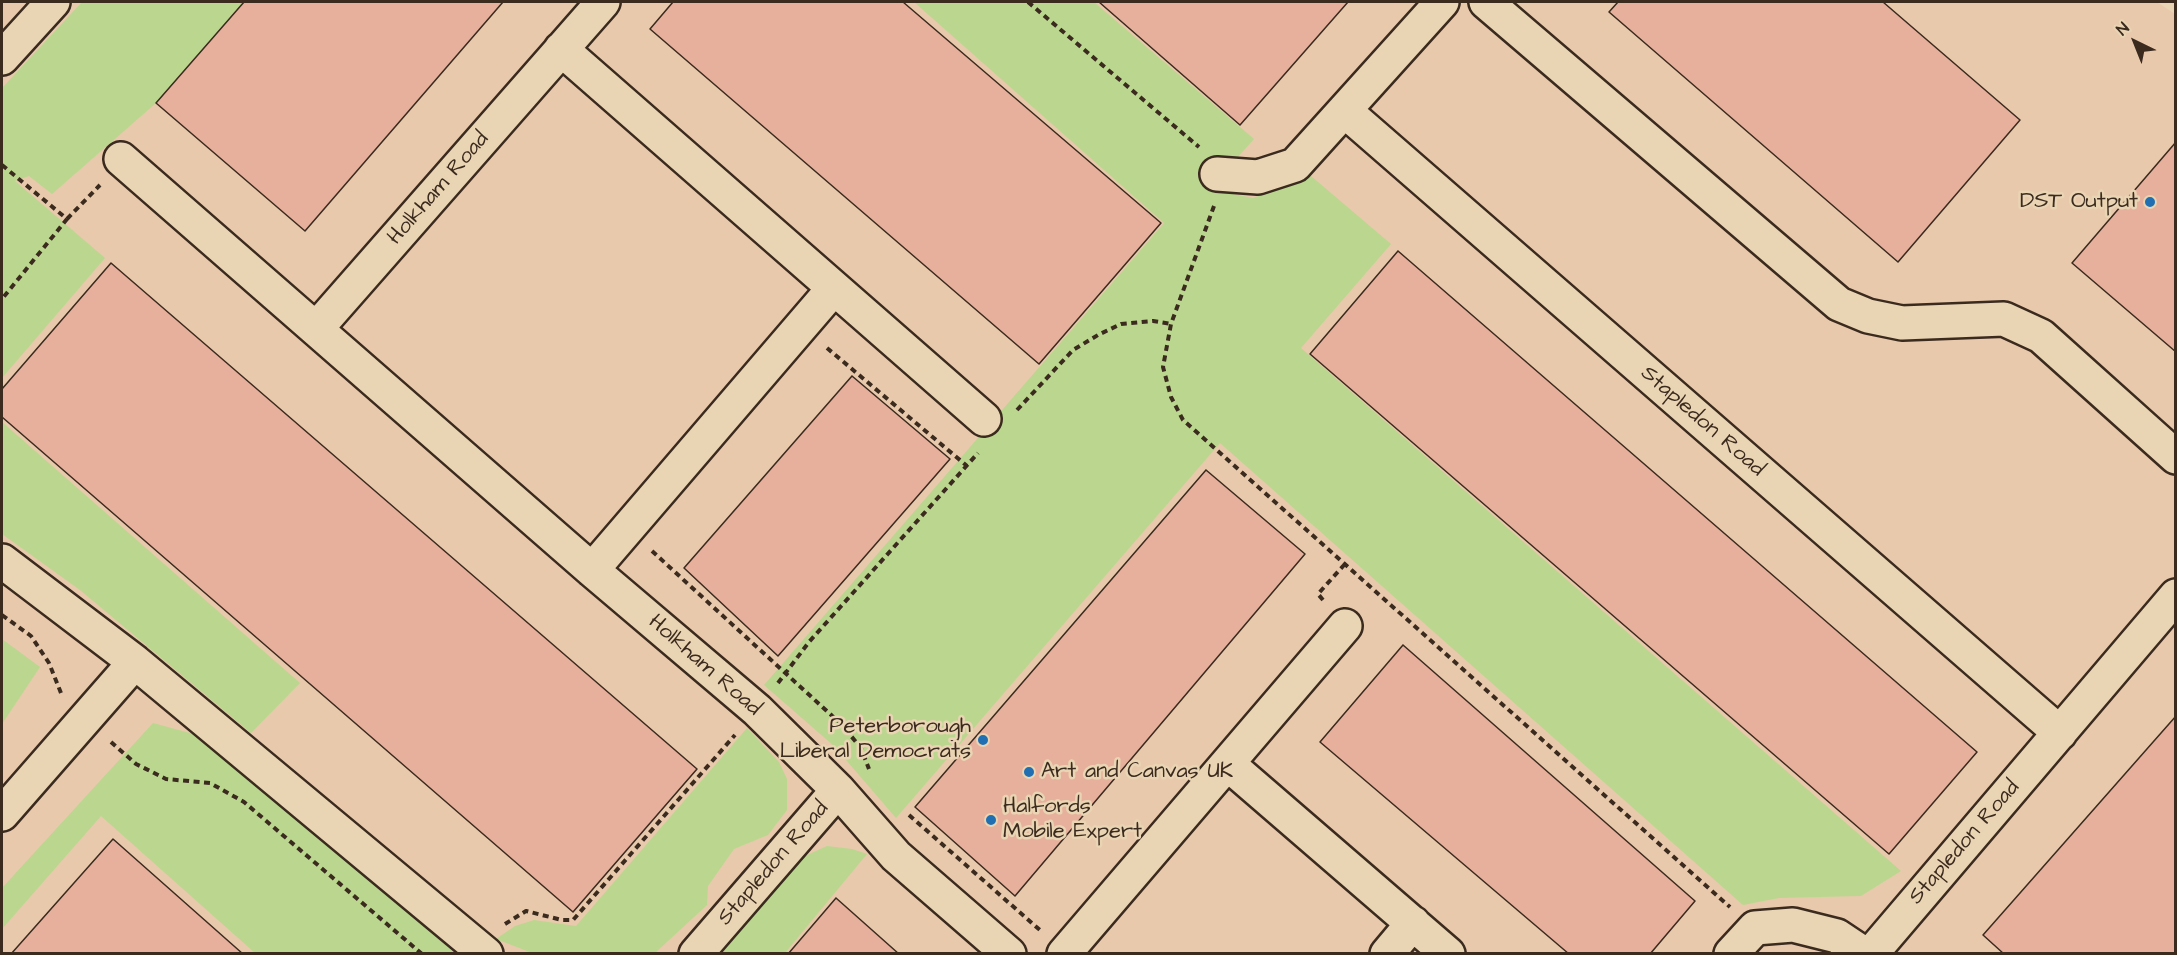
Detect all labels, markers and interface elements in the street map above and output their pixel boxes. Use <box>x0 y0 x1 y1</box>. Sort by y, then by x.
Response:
north arrow <box>2105 12 2165 72</box>
text: N <box>2112 17 2134 40</box>
street label: Holkham Road <box>383 127 495 251</box>
place label: DST Output <box>2020 189 2138 215</box>
marker: DST Output <box>2143 195 2157 209</box>
street label: Stapledon Road <box>1635 361 1769 483</box>
street label: Holkham Road <box>642 610 766 722</box>
place label: Peterborough Liberal Democrats <box>780 714 971 766</box>
marker: Peterborough Liberal Democrats <box>976 733 990 747</box>
place label: Art and Canvas UK <box>1041 759 1233 785</box>
marker: Art and Canvas UK <box>1022 765 1036 779</box>
street label: Stapledon Road <box>1904 776 2026 910</box>
place label: Halfords Mobile Expert <box>1003 794 1142 846</box>
street label: Stapledon Road <box>713 797 835 931</box>
marker: Halfords Mobile Expert <box>984 813 998 827</box>

